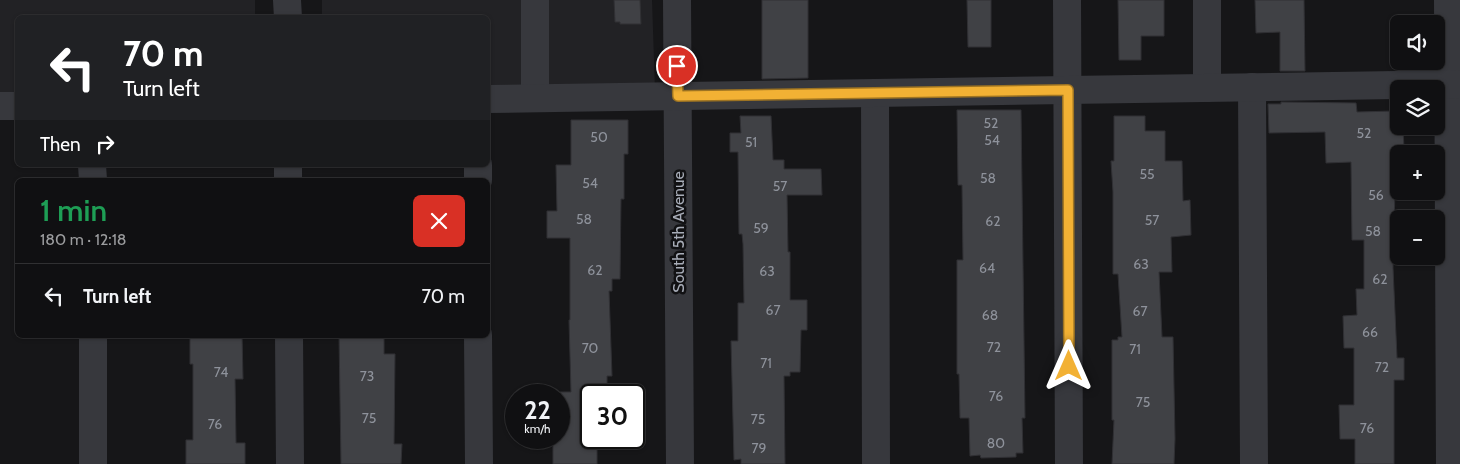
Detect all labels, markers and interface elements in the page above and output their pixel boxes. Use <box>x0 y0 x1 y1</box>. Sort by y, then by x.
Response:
map controls <box>1390 15 1445 265</box>
button: sound <box>1390 15 1445 70</box>
text: 70 m <box>123 32 204 75</box>
icon: left <box>40 35 105 100</box>
pin <box>656 45 698 87</box>
icon: arrive <box>663 52 691 80</box>
text: Turn left <box>123 75 200 102</box>
button: layers <box>1390 80 1445 135</box>
house number: 52 <box>984 114 998 132</box>
house number: 52 <box>1357 124 1371 142</box>
house number: 50 <box>590 128 608 146</box>
icon: right <box>91 130 119 158</box>
house number: 54 <box>984 131 1000 149</box>
text: Then <box>40 133 81 156</box>
house number: 51 <box>745 133 757 151</box>
button: + <box>1390 145 1445 200</box>
house number: 55 <box>1139 165 1155 183</box>
house number: 58 <box>980 169 996 187</box>
street label: South 5th Avenue <box>669 171 688 293</box>
house number: 54 <box>582 174 598 192</box>
house number: 57 <box>773 177 787 195</box>
house number: 56 <box>1368 186 1384 204</box>
text: 1 min <box>40 192 107 229</box>
button: close <box>413 195 465 247</box>
house number: 58 <box>576 210 592 228</box>
button: − <box>1390 210 1445 265</box>
house number: 57 <box>1145 211 1159 229</box>
house number: 62 <box>985 212 1001 230</box>
house number: 59 <box>753 219 769 237</box>
house number: 58 <box>1365 222 1381 240</box>
text: 180 m · 12:18 <box>40 230 127 249</box>
house number: 63 <box>1133 255 1149 273</box>
house number: 64 <box>979 259 995 277</box>
house number: 62 <box>587 261 603 279</box>
house number: 63 <box>759 262 775 280</box>
house number: 62 <box>1372 270 1388 288</box>
icon: left <box>40 282 68 310</box>
text: Turn left <box>83 285 151 308</box>
text: 70 m <box>421 285 465 308</box>
house number: 67 <box>766 301 780 319</box>
house number: 67 <box>1133 302 1147 320</box>
house number: 68 <box>982 306 998 324</box>
house number: 66 <box>1362 323 1378 341</box>
house number: 72 <box>987 338 1001 356</box>
house number: 70 <box>582 339 599 357</box>
position arrow <box>1042 339 1094 391</box>
house number: 71 <box>1129 340 1141 358</box>
house number: 71 <box>760 354 772 372</box>
house number: 72 <box>1375 358 1389 376</box>
house number: 74 <box>214 363 228 381</box>
house number: 73 <box>360 367 374 385</box>
speed limit sign: 30 <box>580 384 645 449</box>
house number: 76 <box>989 387 1003 405</box>
house number: 75 <box>1136 393 1150 411</box>
text: 22 <box>524 395 551 425</box>
house number: 75 <box>362 409 376 427</box>
house number: 75 <box>751 410 765 428</box>
house number: 76 <box>208 415 222 433</box>
house number: 76 <box>1360 419 1374 437</box>
text: km/h <box>524 421 551 436</box>
house number: 80 <box>987 434 1005 452</box>
house number: 79 <box>752 439 767 457</box>

